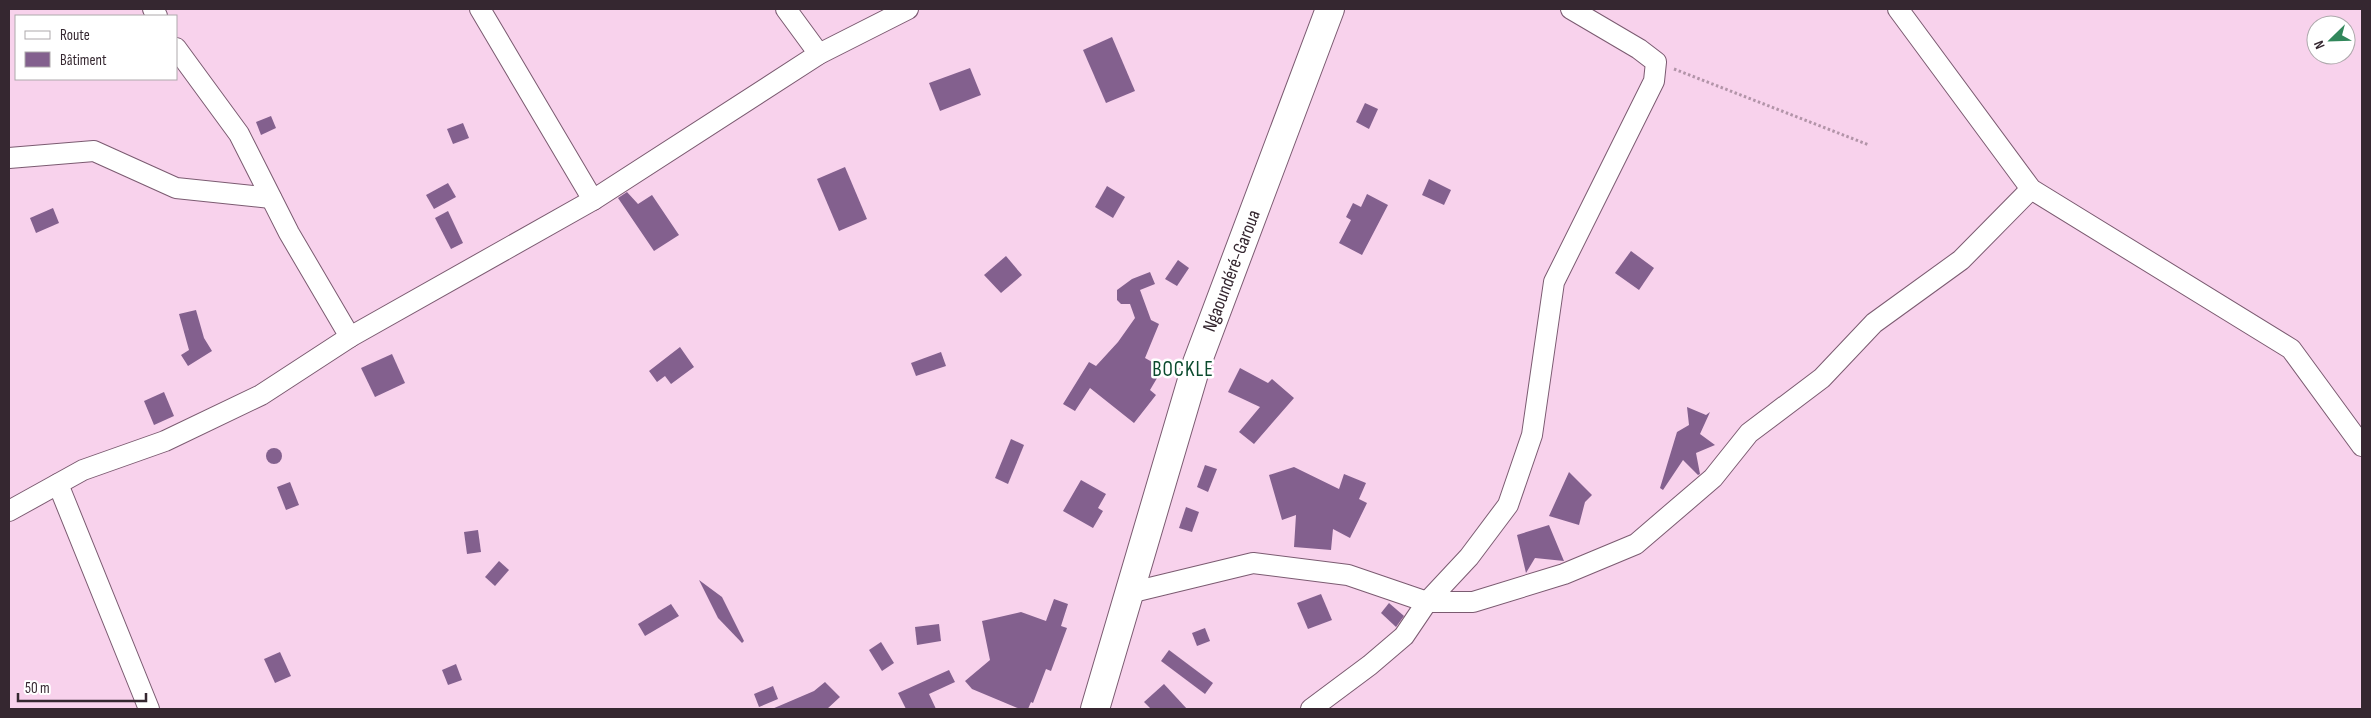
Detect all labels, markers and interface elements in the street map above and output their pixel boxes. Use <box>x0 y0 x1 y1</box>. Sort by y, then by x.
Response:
legend <box>15 15 178 80</box>
north arrow <box>2306 15 2356 65</box>
text: Route <box>60 26 90 45</box>
text: N <box>2310 38 2329 52</box>
text: Bâtiment <box>60 51 107 70</box>
street label: Ngaoundéré-Garoua <box>1198 207 1266 335</box>
district label: BOCKLE <box>1152 357 1214 382</box>
scale bar <box>18 670 145 702</box>
text: 50 m <box>25 679 50 698</box>

